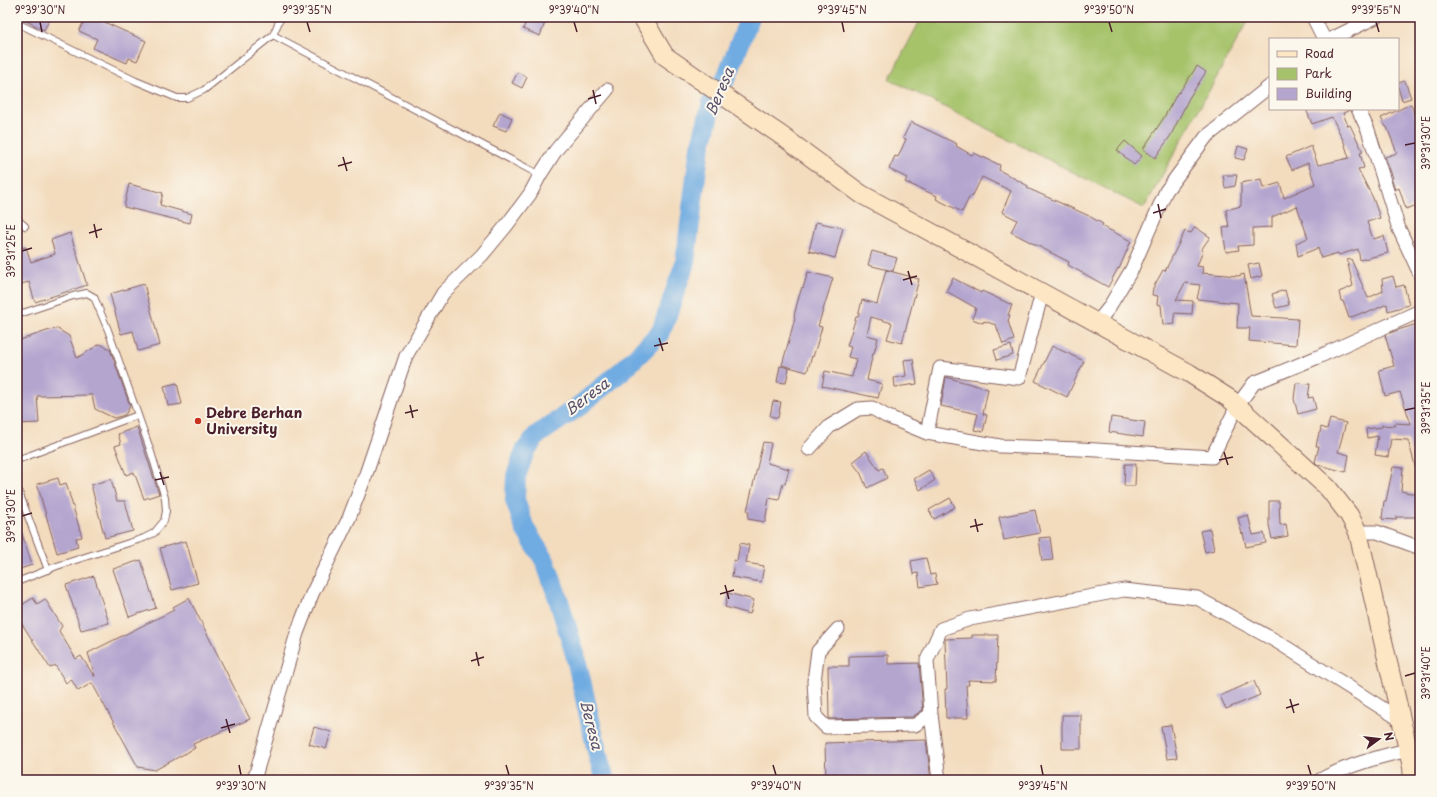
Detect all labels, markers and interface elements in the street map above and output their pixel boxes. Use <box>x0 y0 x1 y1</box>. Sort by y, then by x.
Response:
text: 9°39'30"N <box>15 2 66 17</box>
text: 9°39'35"N <box>282 2 332 17</box>
text: 9°39'40"N <box>549 2 599 17</box>
text: 9°39'45"N <box>817 2 867 17</box>
text: 9°39'50"N <box>1084 2 1134 17</box>
text: 9°39'55"N <box>1351 2 1401 17</box>
legend <box>1269 38 1399 110</box>
text: Road <box>1305 44 1334 62</box>
water label: Beresa <box>698 63 739 119</box>
text: Park <box>1305 64 1332 82</box>
text: Building <box>1305 84 1352 102</box>
text: 39°31'30"E <box>1418 116 1433 170</box>
text: 39°31'25"E <box>3 224 18 278</box>
water label: Beresa <box>559 371 614 420</box>
text: 39°31'35"E <box>1418 382 1433 434</box>
place label: Debre Berhan University <box>206 402 302 439</box>
marker: Debre Berhan University <box>193 416 203 426</box>
text: 39°31'30"E <box>3 489 18 543</box>
text: 39°31'40"E <box>1418 646 1433 700</box>
water label: Beresa <box>575 697 610 752</box>
north arrow <box>1359 719 1399 759</box>
text: N <box>1380 730 1399 743</box>
text: 9°39'30"N <box>216 778 267 793</box>
text: 9°39'35"N <box>484 778 534 793</box>
text: 9°39'40"N <box>751 778 801 793</box>
text: 9°39'45"N <box>1018 778 1068 793</box>
text: 9°39'50"N <box>1286 778 1336 793</box>

